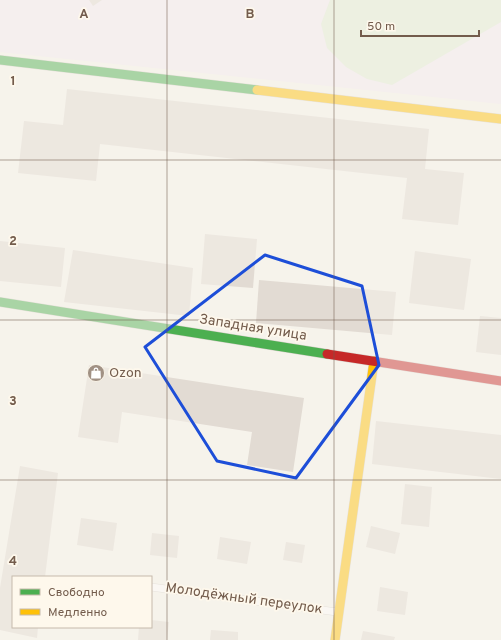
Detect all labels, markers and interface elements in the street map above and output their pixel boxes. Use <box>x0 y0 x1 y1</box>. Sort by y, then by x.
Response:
text: A <box>79 7 89 23</box>
text: B <box>246 7 255 23</box>
scale bar <box>361 12 479 38</box>
text: 50 m <box>367 19 395 35</box>
text: 1 <box>10 74 16 90</box>
text: 2 <box>9 234 17 250</box>
street label: Западная улица <box>198 311 308 345</box>
shop icon: Ozon <box>86 363 106 383</box>
place label: Ozon <box>109 365 142 382</box>
text: 3 <box>9 394 17 410</box>
text: 4 <box>9 554 17 570</box>
legend <box>12 576 152 628</box>
street label: Молодёжный переулок <box>164 580 324 618</box>
text: Свободно <box>48 585 105 601</box>
text: Медленно <box>48 605 108 621</box>

